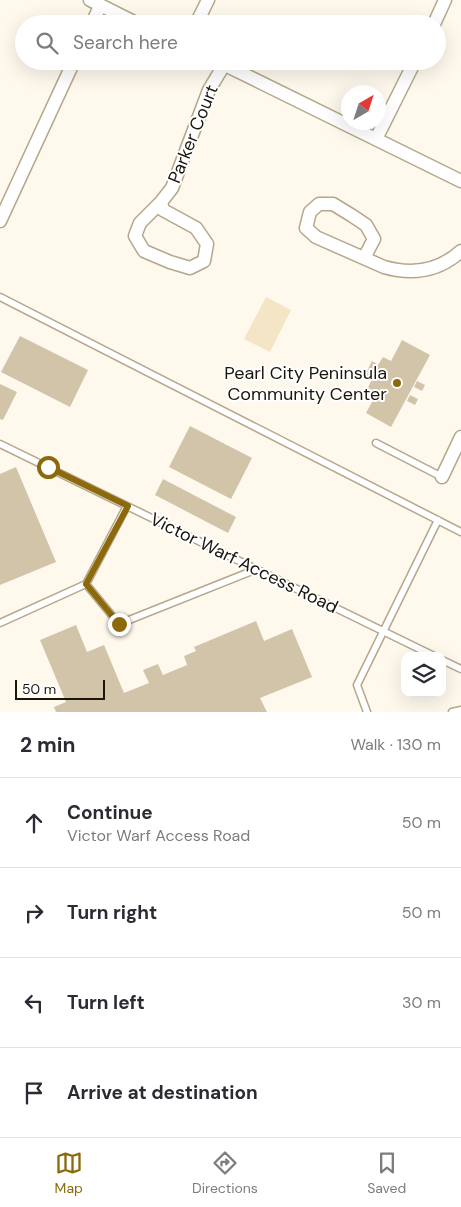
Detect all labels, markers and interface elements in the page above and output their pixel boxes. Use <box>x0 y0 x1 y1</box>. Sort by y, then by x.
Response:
search box <box>15 15 446 70</box>
icon: search <box>33 29 61 57</box>
text: Search here <box>73 30 178 55</box>
street label: Parker Court <box>162 81 224 187</box>
north arrow <box>341 85 386 130</box>
place label: Pearl City Peninsula Community Center <box>224 361 387 406</box>
marker: Pearl City Peninsula Community Center <box>391 377 403 389</box>
route start <box>37 456 60 479</box>
street label: Victor Warf Access Road <box>146 507 342 619</box>
route end <box>108 613 131 636</box>
map controls <box>401 652 446 697</box>
button: layers <box>401 652 446 697</box>
scale bar <box>15 677 105 700</box>
text: 50 m <box>22 680 56 698</box>
text: 2 min <box>20 731 76 759</box>
text: Walk · 130 m <box>350 734 441 755</box>
text: Continue <box>67 800 153 825</box>
icon: ahead <box>20 809 48 837</box>
text: 50 m <box>402 812 441 833</box>
text: Victor Warf Access Road <box>67 825 250 846</box>
icon: right <box>20 899 48 927</box>
text: Turn right <box>67 900 157 925</box>
text: 50 m <box>402 902 441 923</box>
icon: left <box>20 989 48 1017</box>
text: Turn left <box>67 990 145 1015</box>
text: 30 m <box>402 992 441 1013</box>
icon: arrive <box>20 1079 48 1107</box>
text: Arrive at destination <box>67 1080 258 1105</box>
tab: Map <box>55 1149 83 1197</box>
tab: Directions <box>192 1149 258 1197</box>
tab: Saved <box>367 1149 406 1197</box>

